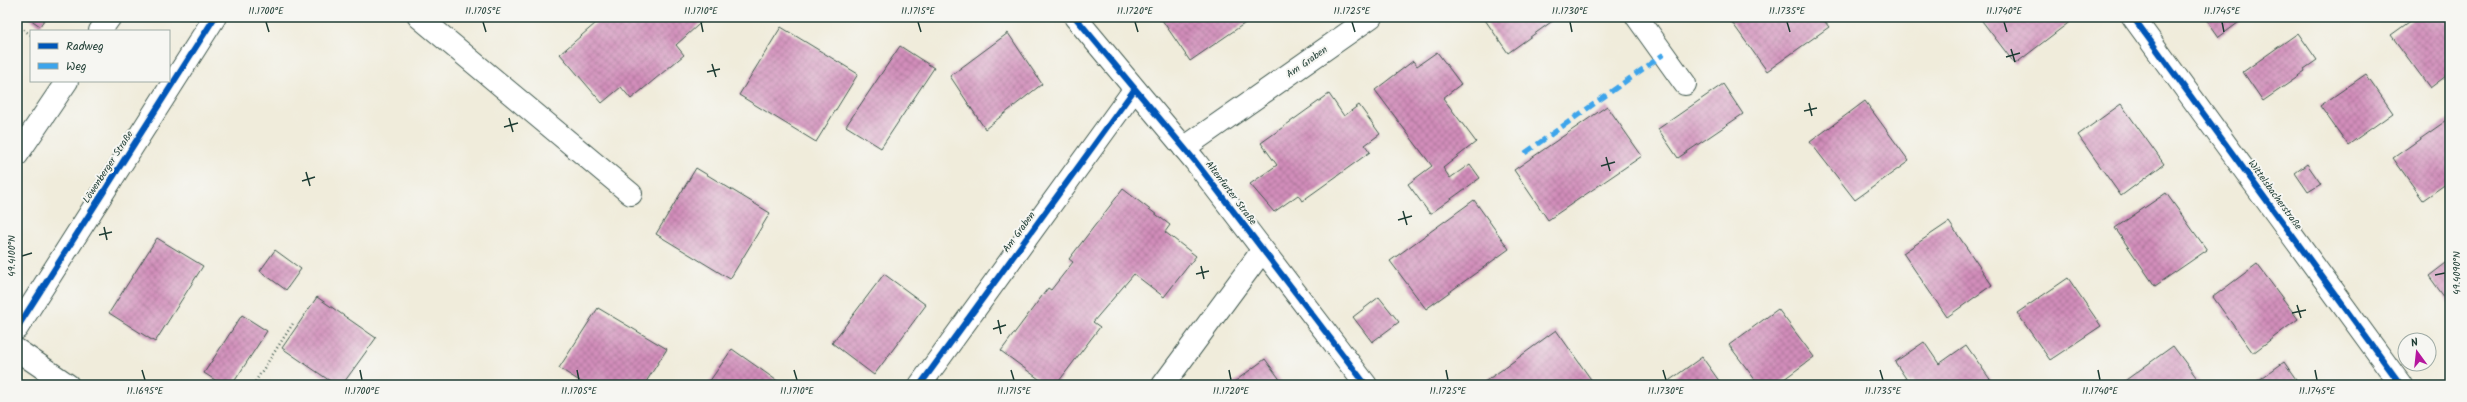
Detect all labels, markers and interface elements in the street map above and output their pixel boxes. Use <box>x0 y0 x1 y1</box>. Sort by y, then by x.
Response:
text: 11.1700°E <box>248 3 285 19</box>
text: 11.1705°E <box>465 3 502 19</box>
text: 11.1710°E <box>684 3 719 19</box>
text: 11.1715°E <box>901 3 936 19</box>
text: 11.1720°E <box>1117 3 1154 19</box>
text: 11.1725°E <box>1334 3 1372 19</box>
text: 11.1730°E <box>1552 3 1589 19</box>
text: 11.1735°E <box>1769 3 1807 19</box>
text: 11.1740°E <box>1986 3 2023 19</box>
text: 11.1745°E <box>2204 3 2241 19</box>
legend <box>30 30 170 82</box>
text: Radweg <box>66 37 104 56</box>
street label: Am Graben <box>1283 42 1331 82</box>
text: Weg <box>66 57 87 76</box>
street label: Löwenberger Straße <box>78 127 138 206</box>
street label: Altenfurter Straße <box>1201 157 1261 229</box>
street label: Wittelsbacherstraße <box>2244 157 2306 234</box>
street label: Am Graben <box>999 208 1039 256</box>
text: 49.4100°N <box>4 235 20 277</box>
text: 49.4090°N <box>2449 251 2465 295</box>
north arrow <box>2397 332 2437 372</box>
text: N <box>2409 334 2420 353</box>
text: 11.1695°E <box>127 383 165 399</box>
text: 11.1700°E <box>344 383 381 399</box>
text: 11.1705°E <box>561 383 598 399</box>
text: 11.1710°E <box>780 383 815 399</box>
text: 11.1715°E <box>997 383 1032 399</box>
text: 11.1720°E <box>1213 383 1250 399</box>
text: 11.1725°E <box>1430 383 1468 399</box>
text: 11.1730°E <box>1648 383 1685 399</box>
text: 11.1735°E <box>1865 383 1903 399</box>
text: 11.1740°E <box>2082 383 2119 399</box>
text: 11.1745°E <box>2299 383 2336 399</box>

